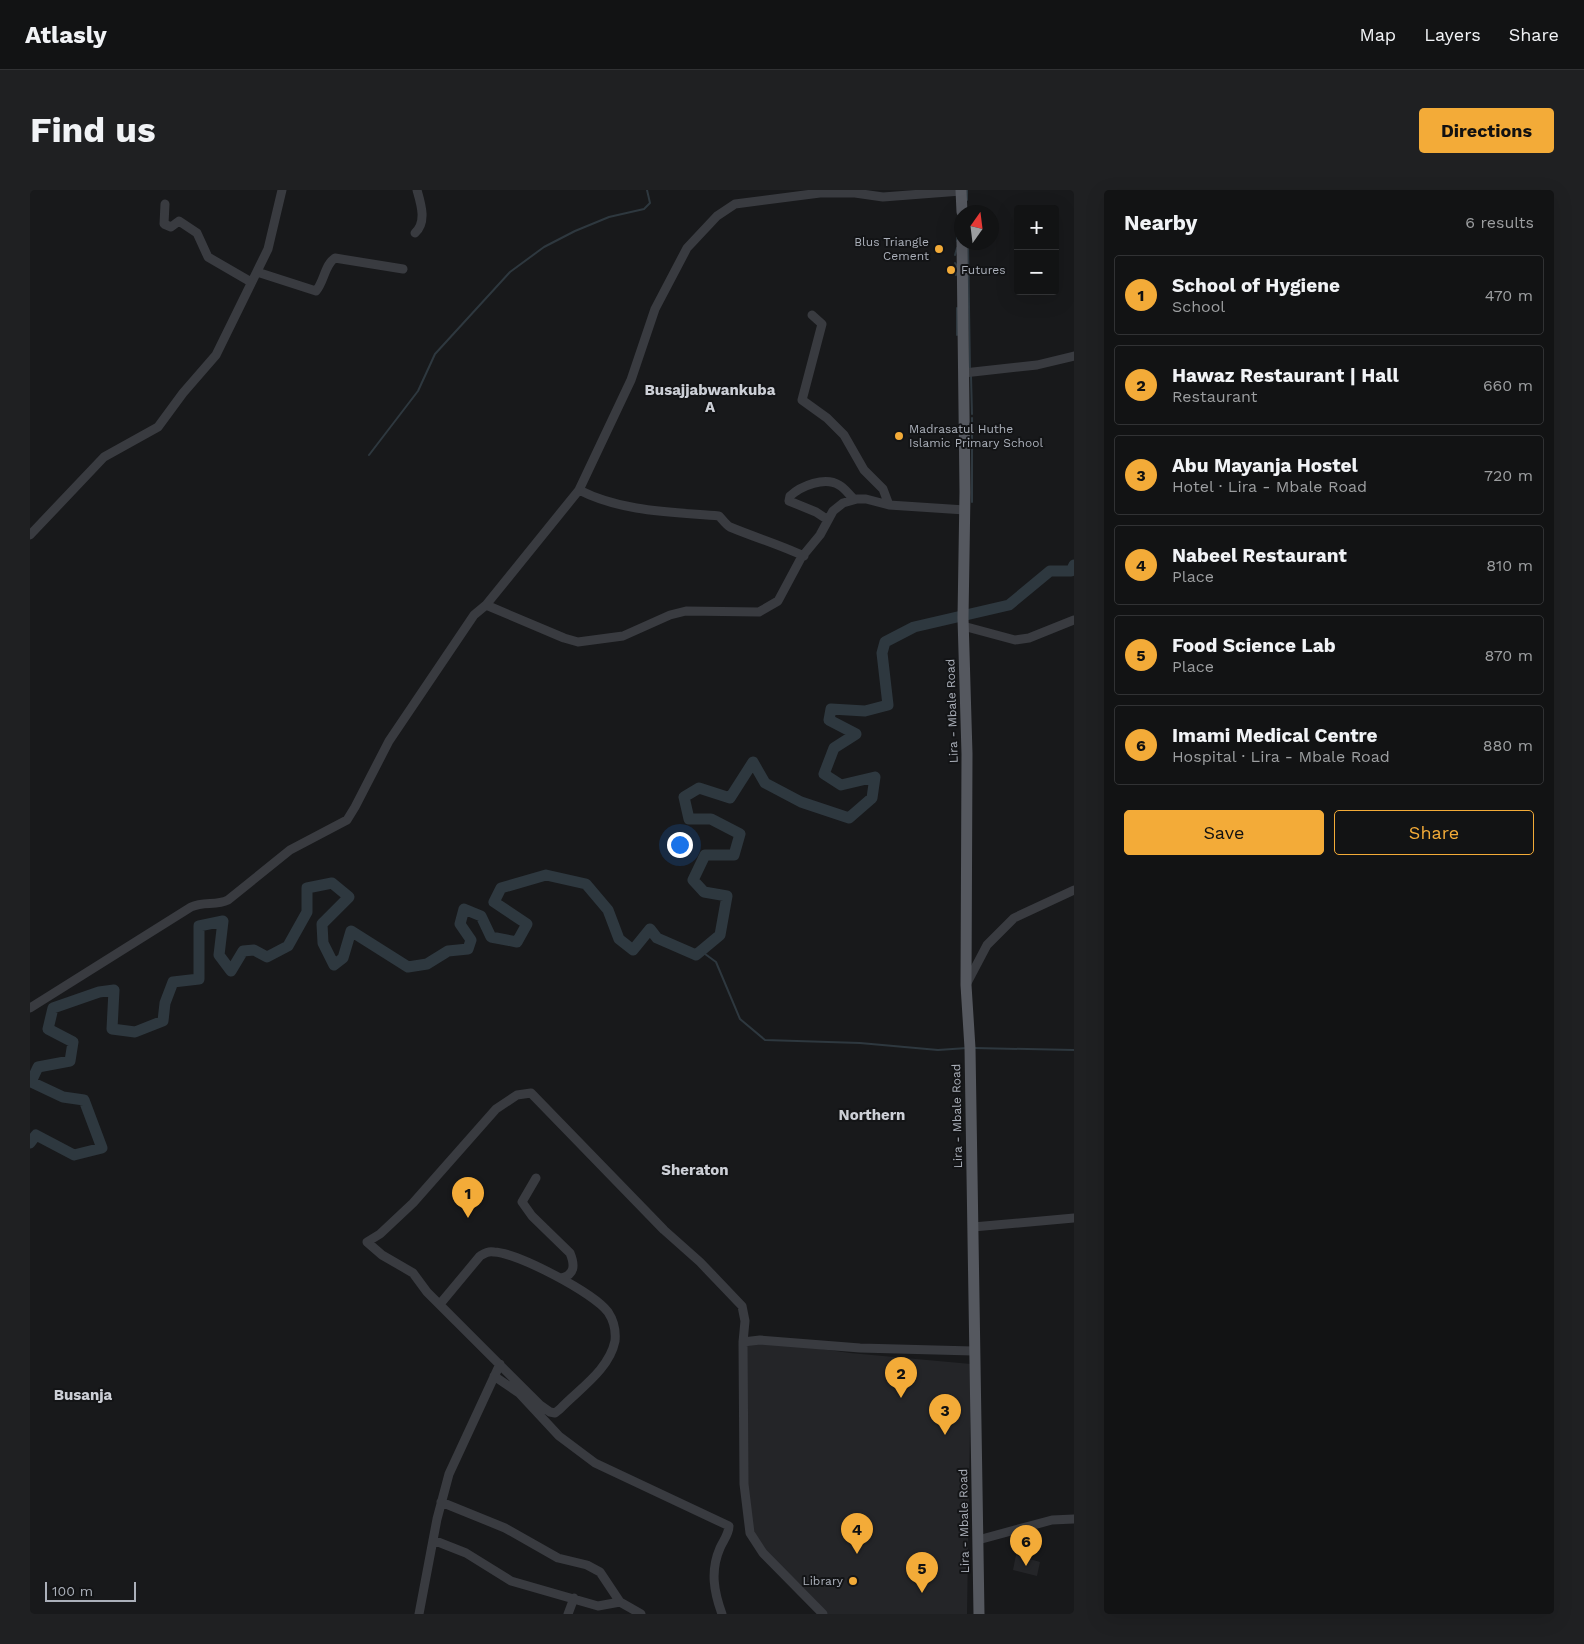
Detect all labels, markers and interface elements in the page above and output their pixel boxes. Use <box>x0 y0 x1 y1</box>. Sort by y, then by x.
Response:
text: Atlasly <box>25 21 107 49</box>
text: Map <box>1359 24 1396 45</box>
text: Layers <box>1424 24 1481 45</box>
text: Share <box>1509 24 1559 45</box>
button: Directions <box>1419 108 1554 153</box>
text: Find us <box>30 109 156 151</box>
north arrow <box>954 205 999 250</box>
map controls <box>1014 205 1059 295</box>
button: + <box>1014 205 1059 250</box>
text: Nearby <box>1124 210 1197 235</box>
text: 6 results <box>1465 213 1534 232</box>
place label: Blus Triangle Cement <box>854 235 929 263</box>
marker: Blus Triangle Cement <box>933 243 945 255</box>
button: − <box>1014 250 1059 295</box>
place label: Futures <box>961 263 1006 277</box>
marker: Futures <box>945 264 957 276</box>
text: School of Hygiene <box>1172 274 1340 297</box>
text: 1 <box>1138 286 1144 305</box>
text: 470 m <box>1485 286 1533 305</box>
text: School <box>1172 297 1225 316</box>
text: Hawaz Restaurant | Hall <box>1172 364 1399 387</box>
text: 2 <box>1136 376 1146 395</box>
text: 660 m <box>1483 376 1533 395</box>
district label: Busajjabwankuba A <box>645 381 776 416</box>
text: Restaurant <box>1172 387 1258 406</box>
place label: Madrasatul Huthe Islamic Primary School <box>909 422 1043 450</box>
marker: Madrasatul Huthe Islamic Primary School <box>893 430 905 442</box>
text: Abu Mayanja Hostel <box>1172 454 1358 477</box>
text: 3 <box>1136 466 1146 485</box>
text: 720 m <box>1484 466 1533 485</box>
text: Hotel · Lira - Mbale Road <box>1172 477 1367 496</box>
text: Nabeel Restaurant <box>1172 544 1347 567</box>
text: 4 <box>1136 556 1146 575</box>
text: 810 m <box>1486 556 1533 575</box>
text: Place <box>1172 567 1214 586</box>
text: Food Science Lab <box>1172 634 1336 657</box>
text: 5 <box>1136 646 1146 665</box>
text: 870 m <box>1484 646 1533 665</box>
text: Place <box>1172 657 1214 676</box>
street label: Lira - Mbale Road <box>943 659 961 763</box>
text: Imami Medical Centre <box>1172 724 1378 747</box>
text: 6 <box>1136 736 1146 755</box>
text: 880 m <box>1483 736 1533 755</box>
text: Hospital · Lira - Mbale Road <box>1172 747 1390 766</box>
button: Save <box>1124 810 1324 855</box>
button: Share <box>1334 810 1534 855</box>
your location <box>667 832 693 858</box>
street label: Lira - Mbale Road <box>949 1064 965 1168</box>
district label: Northern <box>839 1106 905 1124</box>
district label: Sheraton <box>661 1161 729 1179</box>
pin: 1 <box>452 1177 484 1218</box>
pin: 2 <box>885 1357 917 1398</box>
district label: Busanja <box>54 1386 113 1404</box>
pin: 3 <box>929 1394 961 1435</box>
street label: Lira - Mbale Road <box>956 1469 972 1573</box>
pin: 4 <box>841 1513 873 1554</box>
pin: 6 <box>1010 1525 1042 1566</box>
pin: 5 <box>906 1552 938 1593</box>
place label: Library <box>802 1574 844 1588</box>
marker: Library <box>847 1575 859 1587</box>
scale bar <box>45 1579 136 1602</box>
text: 100 m <box>52 1583 93 1599</box>

